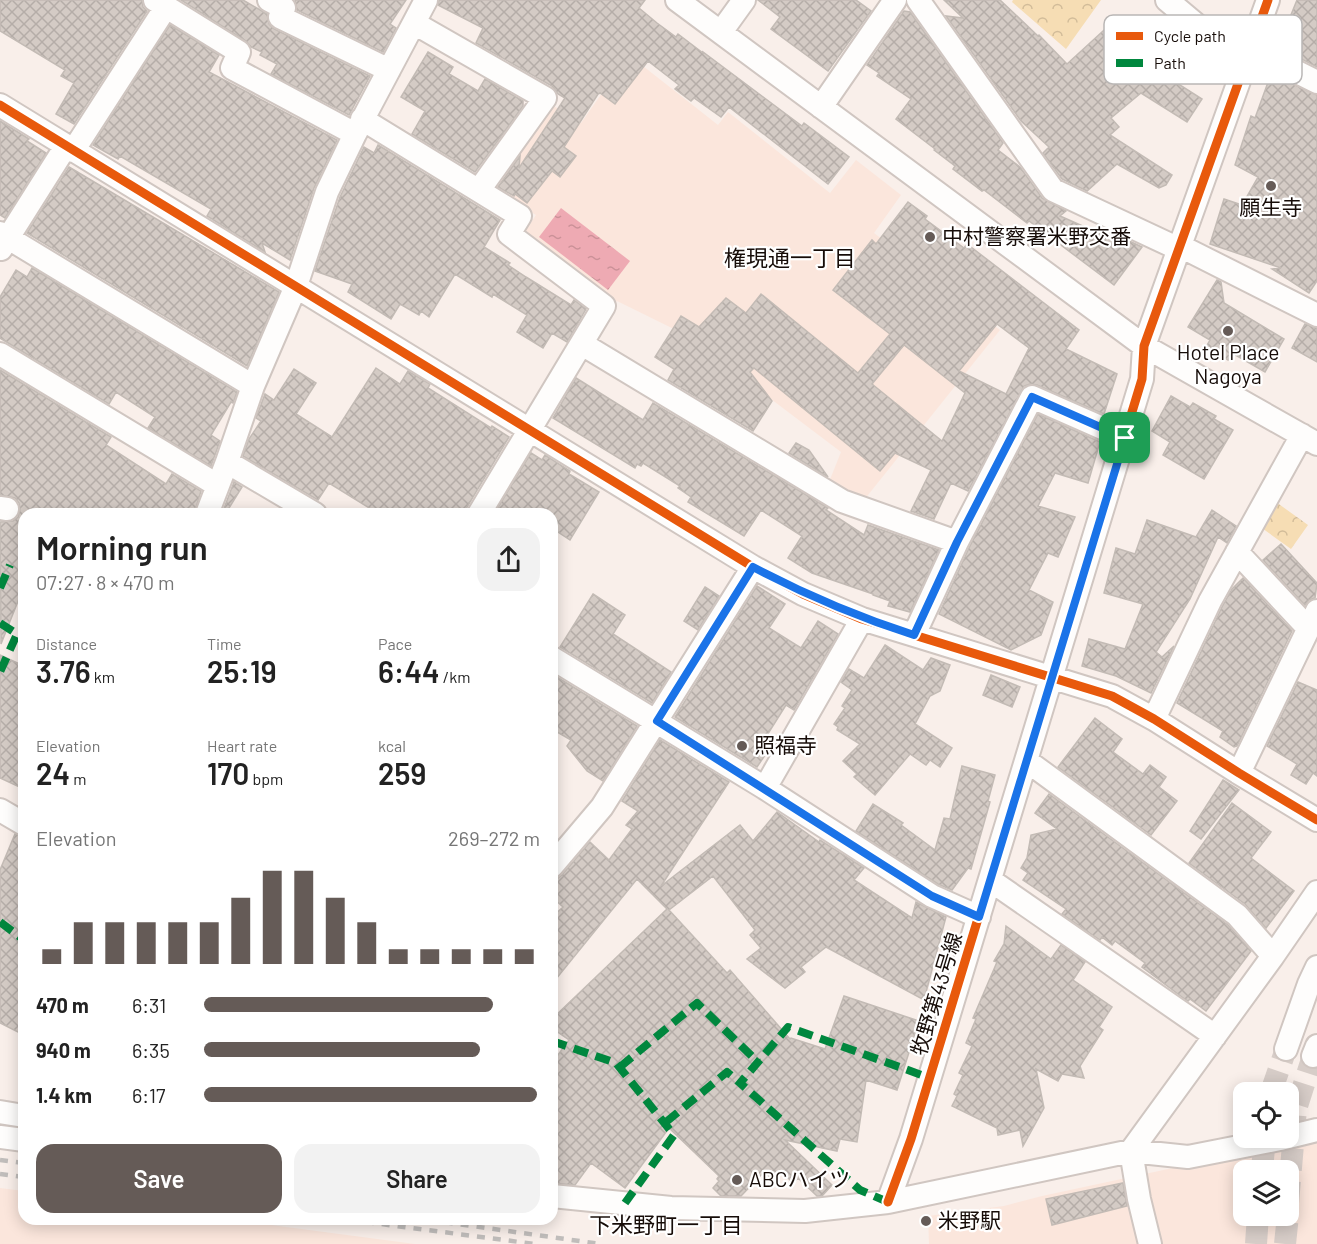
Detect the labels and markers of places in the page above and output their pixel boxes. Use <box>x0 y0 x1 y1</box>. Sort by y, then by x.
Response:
marker: 願生寺 <box>1264 179 1278 193</box>
place label: 願生寺 <box>1240 194 1303 219</box>
place label: 中村警察署米野交番 <box>942 223 1131 248</box>
marker: 中村警察署米野交番 <box>923 230 937 244</box>
marker: Hotel Place Nagoya <box>1221 324 1235 338</box>
place label: Hotel Place Nagoya <box>1177 339 1279 388</box>
pin <box>1099 412 1150 463</box>
place label: 照福寺 <box>754 732 817 757</box>
marker: 照福寺 <box>735 739 749 753</box>
place label: ABCハイツ <box>749 1166 850 1191</box>
marker: ABCハイツ <box>730 1173 744 1187</box>
place label: 米野駅 <box>938 1207 1001 1232</box>
marker: 米野駅 <box>919 1214 933 1228</box>

